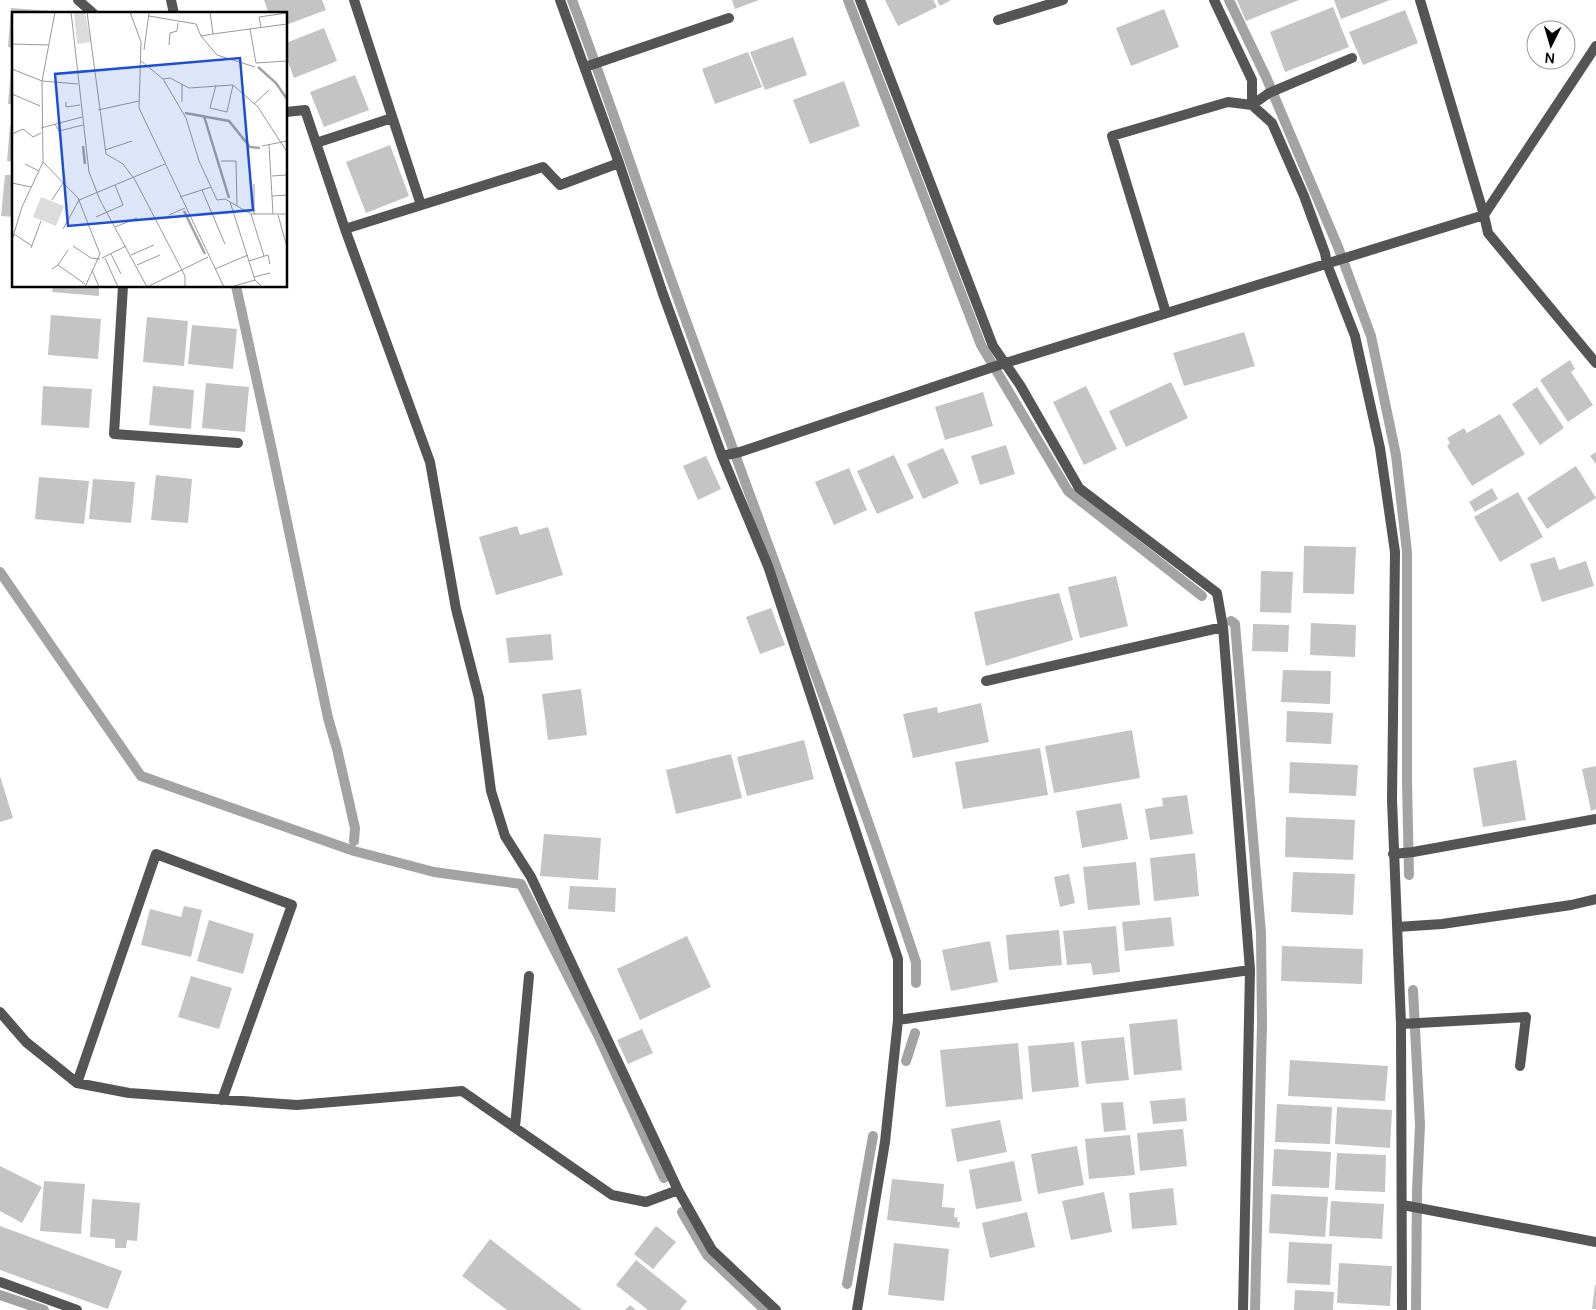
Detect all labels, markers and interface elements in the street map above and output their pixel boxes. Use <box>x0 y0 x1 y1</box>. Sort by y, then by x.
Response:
inset map <box>12 12 288 288</box>
north arrow <box>1526 20 1576 70</box>
text: N <box>1544 49 1556 68</box>

